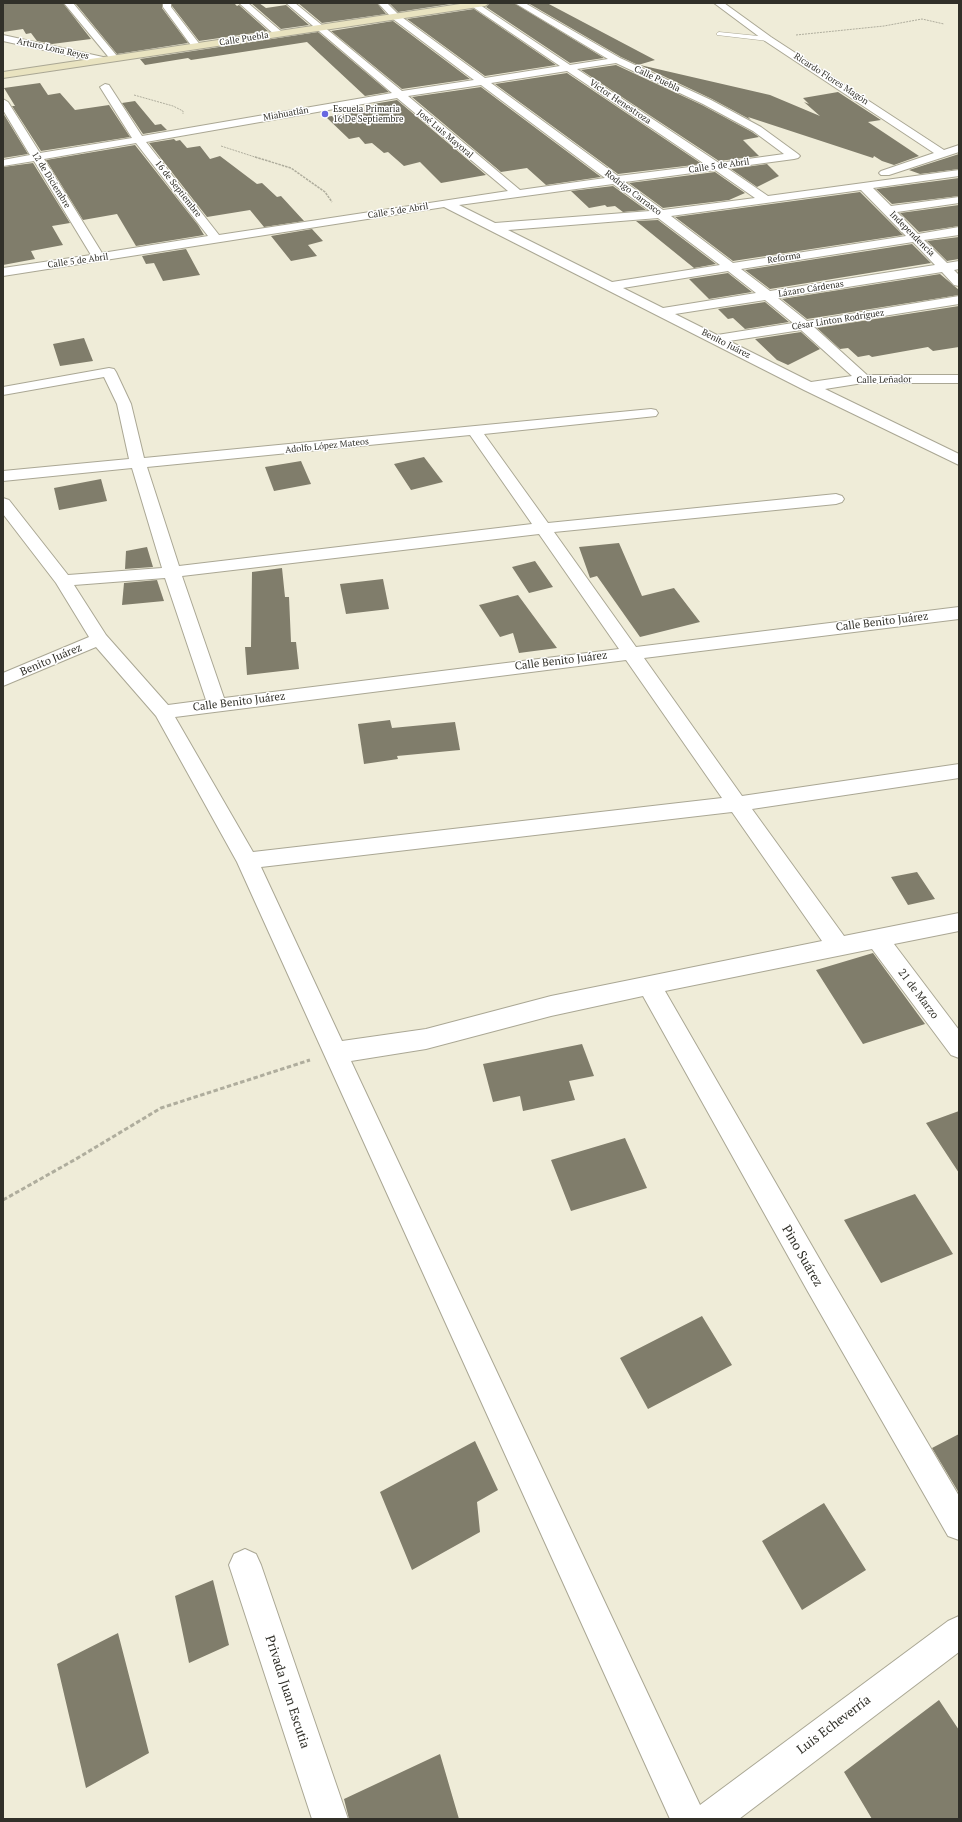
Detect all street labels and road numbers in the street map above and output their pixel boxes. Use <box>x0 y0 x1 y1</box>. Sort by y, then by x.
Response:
street label: Calle Puebla <box>219 30 269 48</box>
street label: Arturo Lona Reyes <box>16 36 90 62</box>
street label: Ricardo Flores Magón <box>792 51 870 107</box>
street label: Calle Puebla <box>632 64 682 94</box>
street label: Víctor Henestroza <box>587 77 653 127</box>
street label: Miahuatlán <box>262 105 310 123</box>
street label: José Luis Mayoral <box>415 107 475 161</box>
street label: 12 de Diciembre <box>29 150 73 210</box>
street label: Calle 5 de Abril <box>688 156 750 176</box>
street label: 16 de Septiembre <box>152 158 204 220</box>
street label: Rodrigo Carrasco <box>602 168 664 218</box>
street label: Calle 5 de Abril <box>367 201 429 221</box>
street label: Independencia <box>887 209 937 259</box>
street label: Reforma <box>766 250 802 266</box>
street label: Calle 5 de Abril <box>47 251 109 271</box>
street label: Lázaro Cárdenas <box>777 278 845 300</box>
street label: César Linton Rodríguez <box>791 307 885 333</box>
street label: Benito Juárez <box>700 327 752 361</box>
street label: Calle Leñador <box>856 374 912 386</box>
street label: Adolfo López Mateos <box>285 436 369 456</box>
street label: Calle Benito Juárez <box>835 610 929 634</box>
street label: Benito Juárez <box>18 641 84 679</box>
street label: Calle Benito Juárez <box>514 649 608 673</box>
street label: Calle Benito Juárez <box>192 690 286 714</box>
street label: 21 de Marzo <box>895 966 941 1022</box>
street label: Pino Suárez <box>778 1222 826 1290</box>
street label: Privada Juan Escutia <box>261 1633 313 1751</box>
street label: Luis Echeverría <box>794 1692 874 1758</box>

